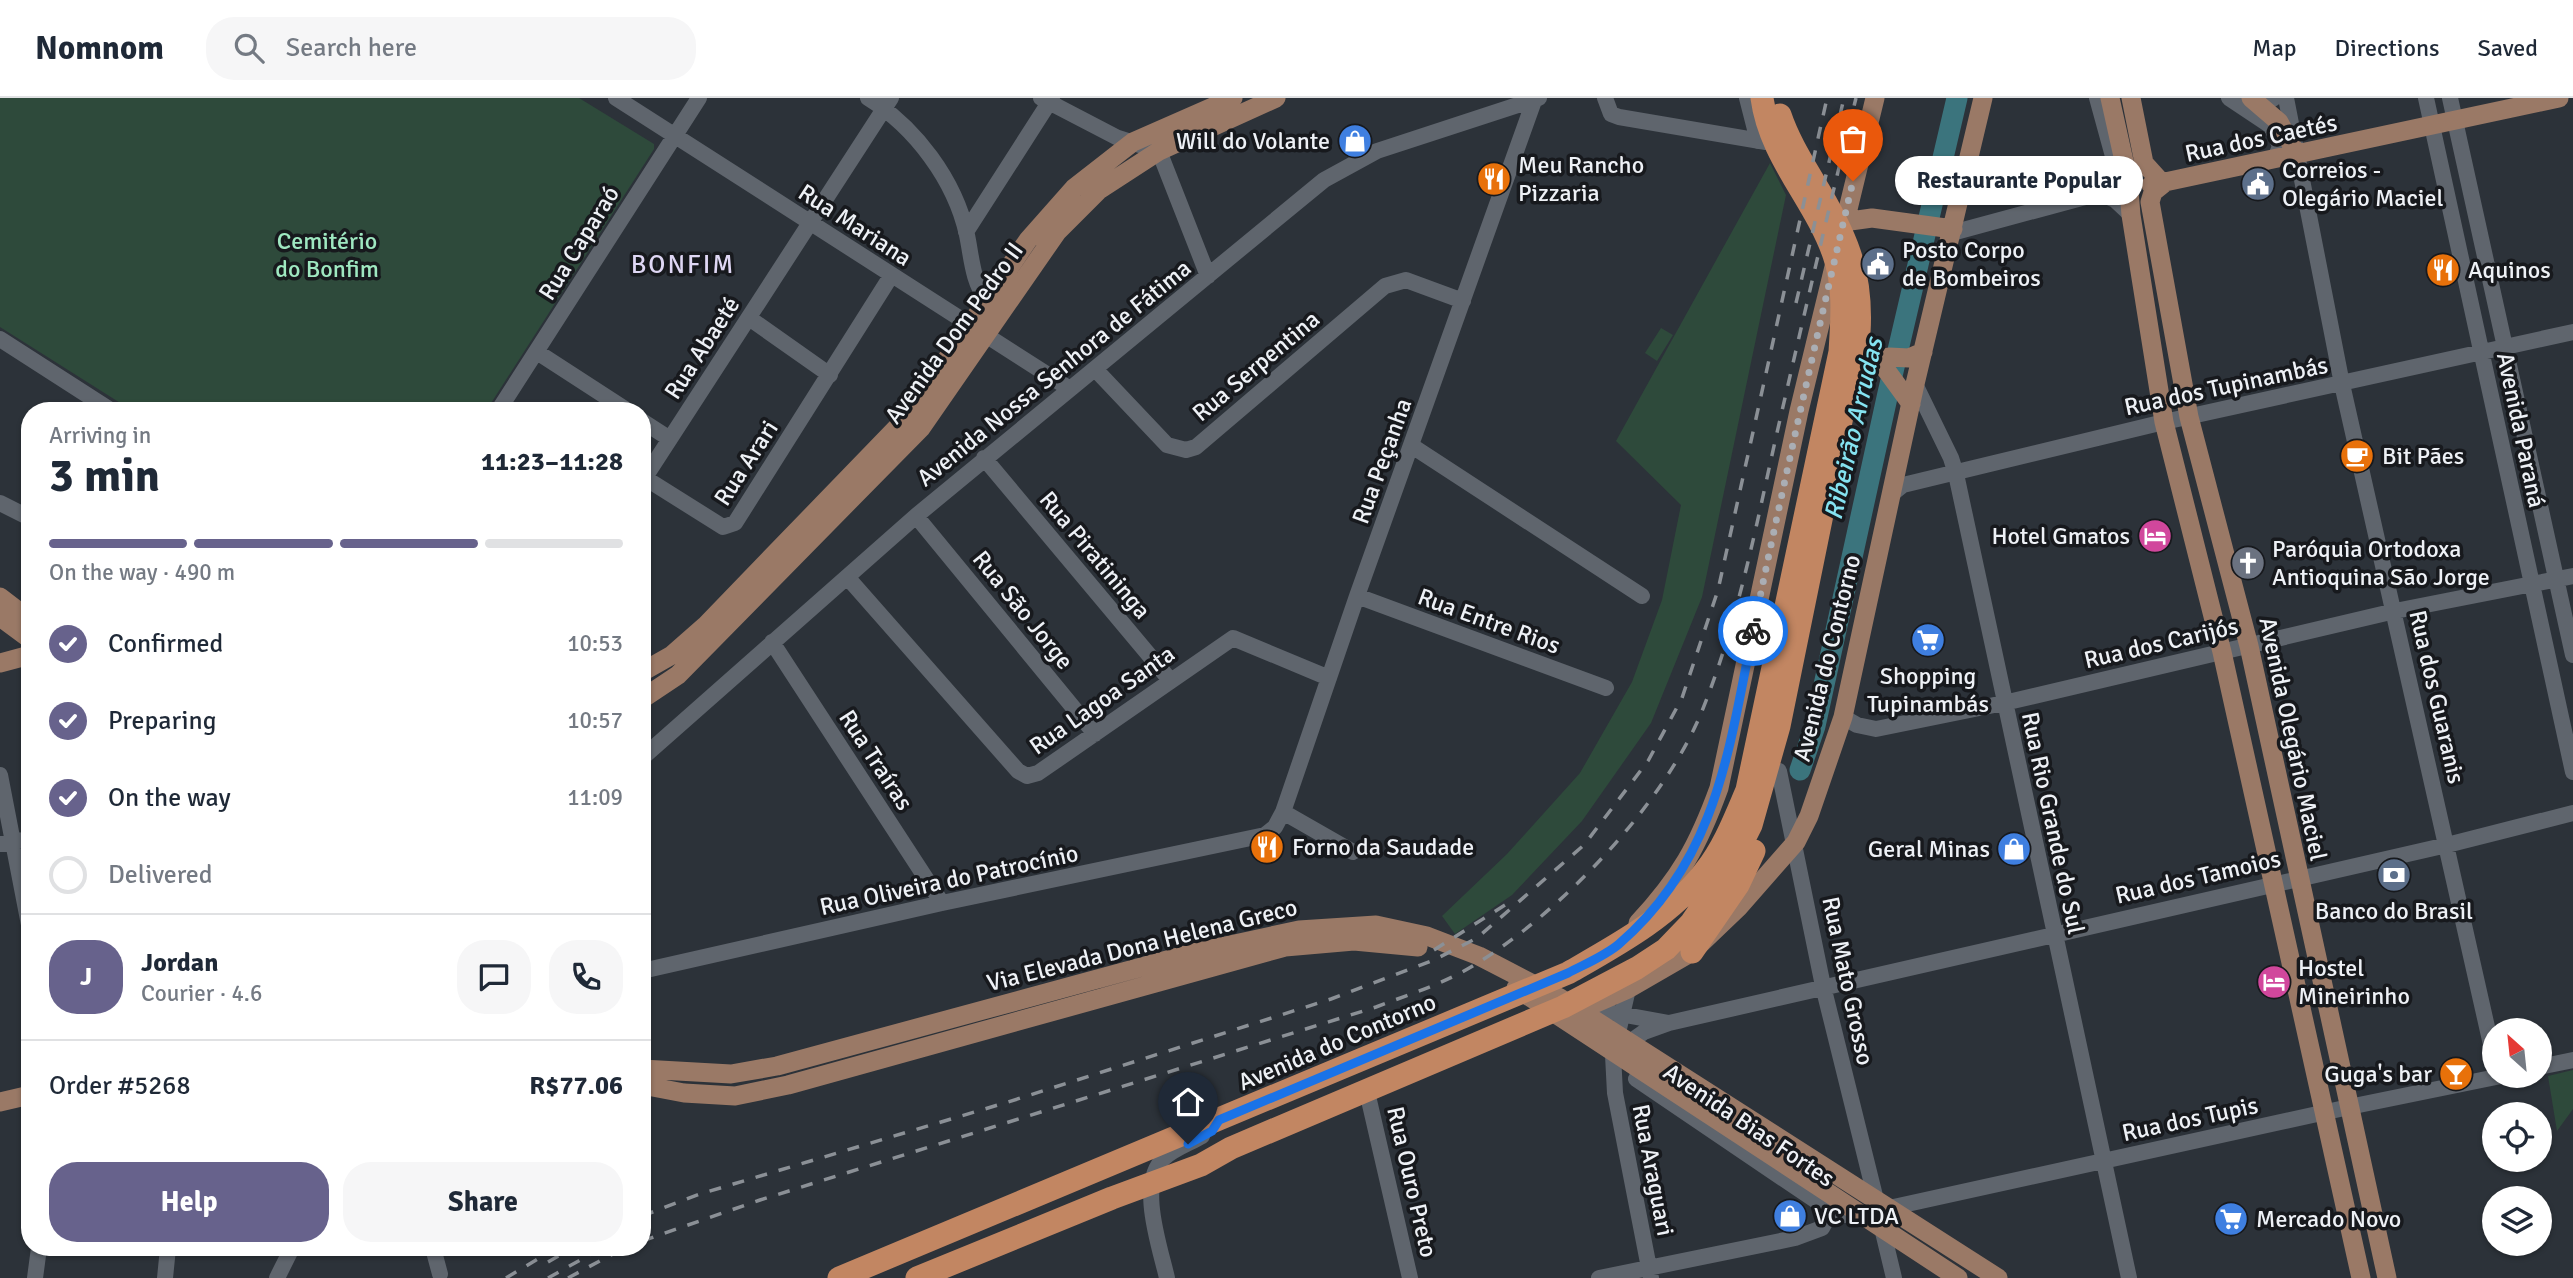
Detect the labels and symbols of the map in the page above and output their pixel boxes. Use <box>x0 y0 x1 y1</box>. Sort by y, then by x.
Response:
street label: Rua dos Caetés <box>2182 107 2340 169</box>
pin <box>1823 109 1883 181</box>
shop icon: Will do Volante <box>1336 122 1374 160</box>
place label: Will do Volante <box>1176 126 1330 156</box>
place label: Meu Rancho Pizzaria <box>1518 150 1644 208</box>
place label: Correios - Olegário Maciel <box>2282 155 2444 213</box>
callout: Restaurante Popular <box>1895 156 2144 206</box>
restaurant icon: Meu Rancho Pizzaria <box>1475 160 1513 198</box>
public building icon: Correios - Olegário Maciel <box>2239 165 2277 203</box>
street label: Rua Mariana <box>793 177 917 273</box>
street label: Rua Caparaó <box>532 180 626 306</box>
park label: Cemitério do Bonfim <box>275 226 379 284</box>
place label: Posto Corpo de Bombeiros <box>1902 235 2041 293</box>
street label: Avenida Dom Pedro II <box>878 236 1030 430</box>
public building icon: Posto Corpo de Bombeiros <box>1859 245 1897 283</box>
district label: BONFIM <box>631 249 735 281</box>
restaurant icon: Aquinos <box>2424 251 2462 289</box>
street label: Avenida Nossa Senhora de Fátima <box>911 253 1197 493</box>
place label: Aquinos <box>2468 255 2551 285</box>
street label: Rua Abaeté <box>658 291 746 405</box>
street label: Rua Serpentina <box>1186 304 1326 428</box>
water label: Ribeirão Arrudas <box>1818 332 1891 523</box>
street label: Rua dos Tupinambás <box>2121 350 2331 422</box>
street label: Avenida Paraná <box>2490 350 2552 510</box>
street label: Rua Peçanha <box>1345 394 1419 528</box>
street label: Rua Arari <box>707 415 785 511</box>
cafe icon: Bit Pães <box>2338 437 2376 475</box>
place label: Bit Pães <box>2382 441 2464 471</box>
street label: Rua Piratininga <box>1033 485 1157 625</box>
hotel icon: Hotel Gmatos <box>2136 517 2174 555</box>
place label: Hotel Gmatos <box>1991 521 2130 551</box>
place label: Paróquia Ortodoxa Antioquina São Jorge <box>2272 534 2490 592</box>
church icon: Paróquia Ortodoxa Antioquina São Jorge <box>2229 544 2267 582</box>
street label: Rua São Jorge <box>966 545 1080 675</box>
street label: Avenida do Contorno <box>1787 551 1867 765</box>
street label: Rua Entre Rios <box>1414 581 1564 661</box>
courier <box>1718 596 1788 666</box>
street label: Rua dos Guaranis <box>2402 607 2472 787</box>
street label: Rua dos Carijós <box>2081 611 2241 675</box>
street label: Avenida Olegário Maciel <box>2253 614 2333 864</box>
supermarket icon: Shopping Tupinambás <box>1909 621 1947 659</box>
street label: Rua Lagoa Santa <box>1024 639 1180 761</box>
place label: Shopping Tupinambás <box>1867 661 1989 719</box>
street label: Rua Traíras <box>832 704 920 816</box>
street label: Rua Rio Grande do Sul <box>2015 709 2091 937</box>
restaurant icon: Forno da Saudade <box>1248 828 1286 866</box>
shop icon: Geral Minas <box>1995 830 2033 868</box>
place label: Forno da Saudade <box>1292 832 1474 862</box>
place label: Geral Minas <box>1868 834 1990 864</box>
street label: Rua Oliveira do Patrocínio <box>817 838 1081 922</box>
street label: Rua dos Tamoios <box>2112 843 2284 911</box>
bank icon: Banco do Brasil <box>2375 856 2413 894</box>
street label: Via Elevada Dona Helena Greco <box>984 892 1300 998</box>
street label: Rua Mato Grosso <box>1816 894 1880 1068</box>
place label: Banco do Brasil <box>2315 896 2473 926</box>
place label: Hostel Mineirinho <box>2298 953 2410 1011</box>
hotel icon: Hostel Mineirinho <box>2255 963 2293 1001</box>
street label: Avenida do Contorno <box>1234 987 1440 1097</box>
north arrow <box>2482 1018 2552 1088</box>
bar icon: Guga's bar <box>2437 1055 2475 1093</box>
street label: Avenida Bias Fortes <box>1658 1057 1840 1193</box>
place label: Guga's bar <box>2324 1059 2432 1089</box>
pin <box>1158 1072 1218 1144</box>
street label: Rua dos Tupis <box>2119 1090 2261 1148</box>
street label: Rua Araguari <box>1626 1102 1680 1238</box>
street label: Rua Ouro Preto <box>1380 1104 1444 1260</box>
shop icon: VC LTDA <box>1771 1197 1809 1235</box>
supermarket icon: Mercado Novo <box>2212 1200 2250 1238</box>
place label: VC LTDA <box>1814 1201 1899 1231</box>
place label: Mercado Novo <box>2256 1204 2401 1234</box>

